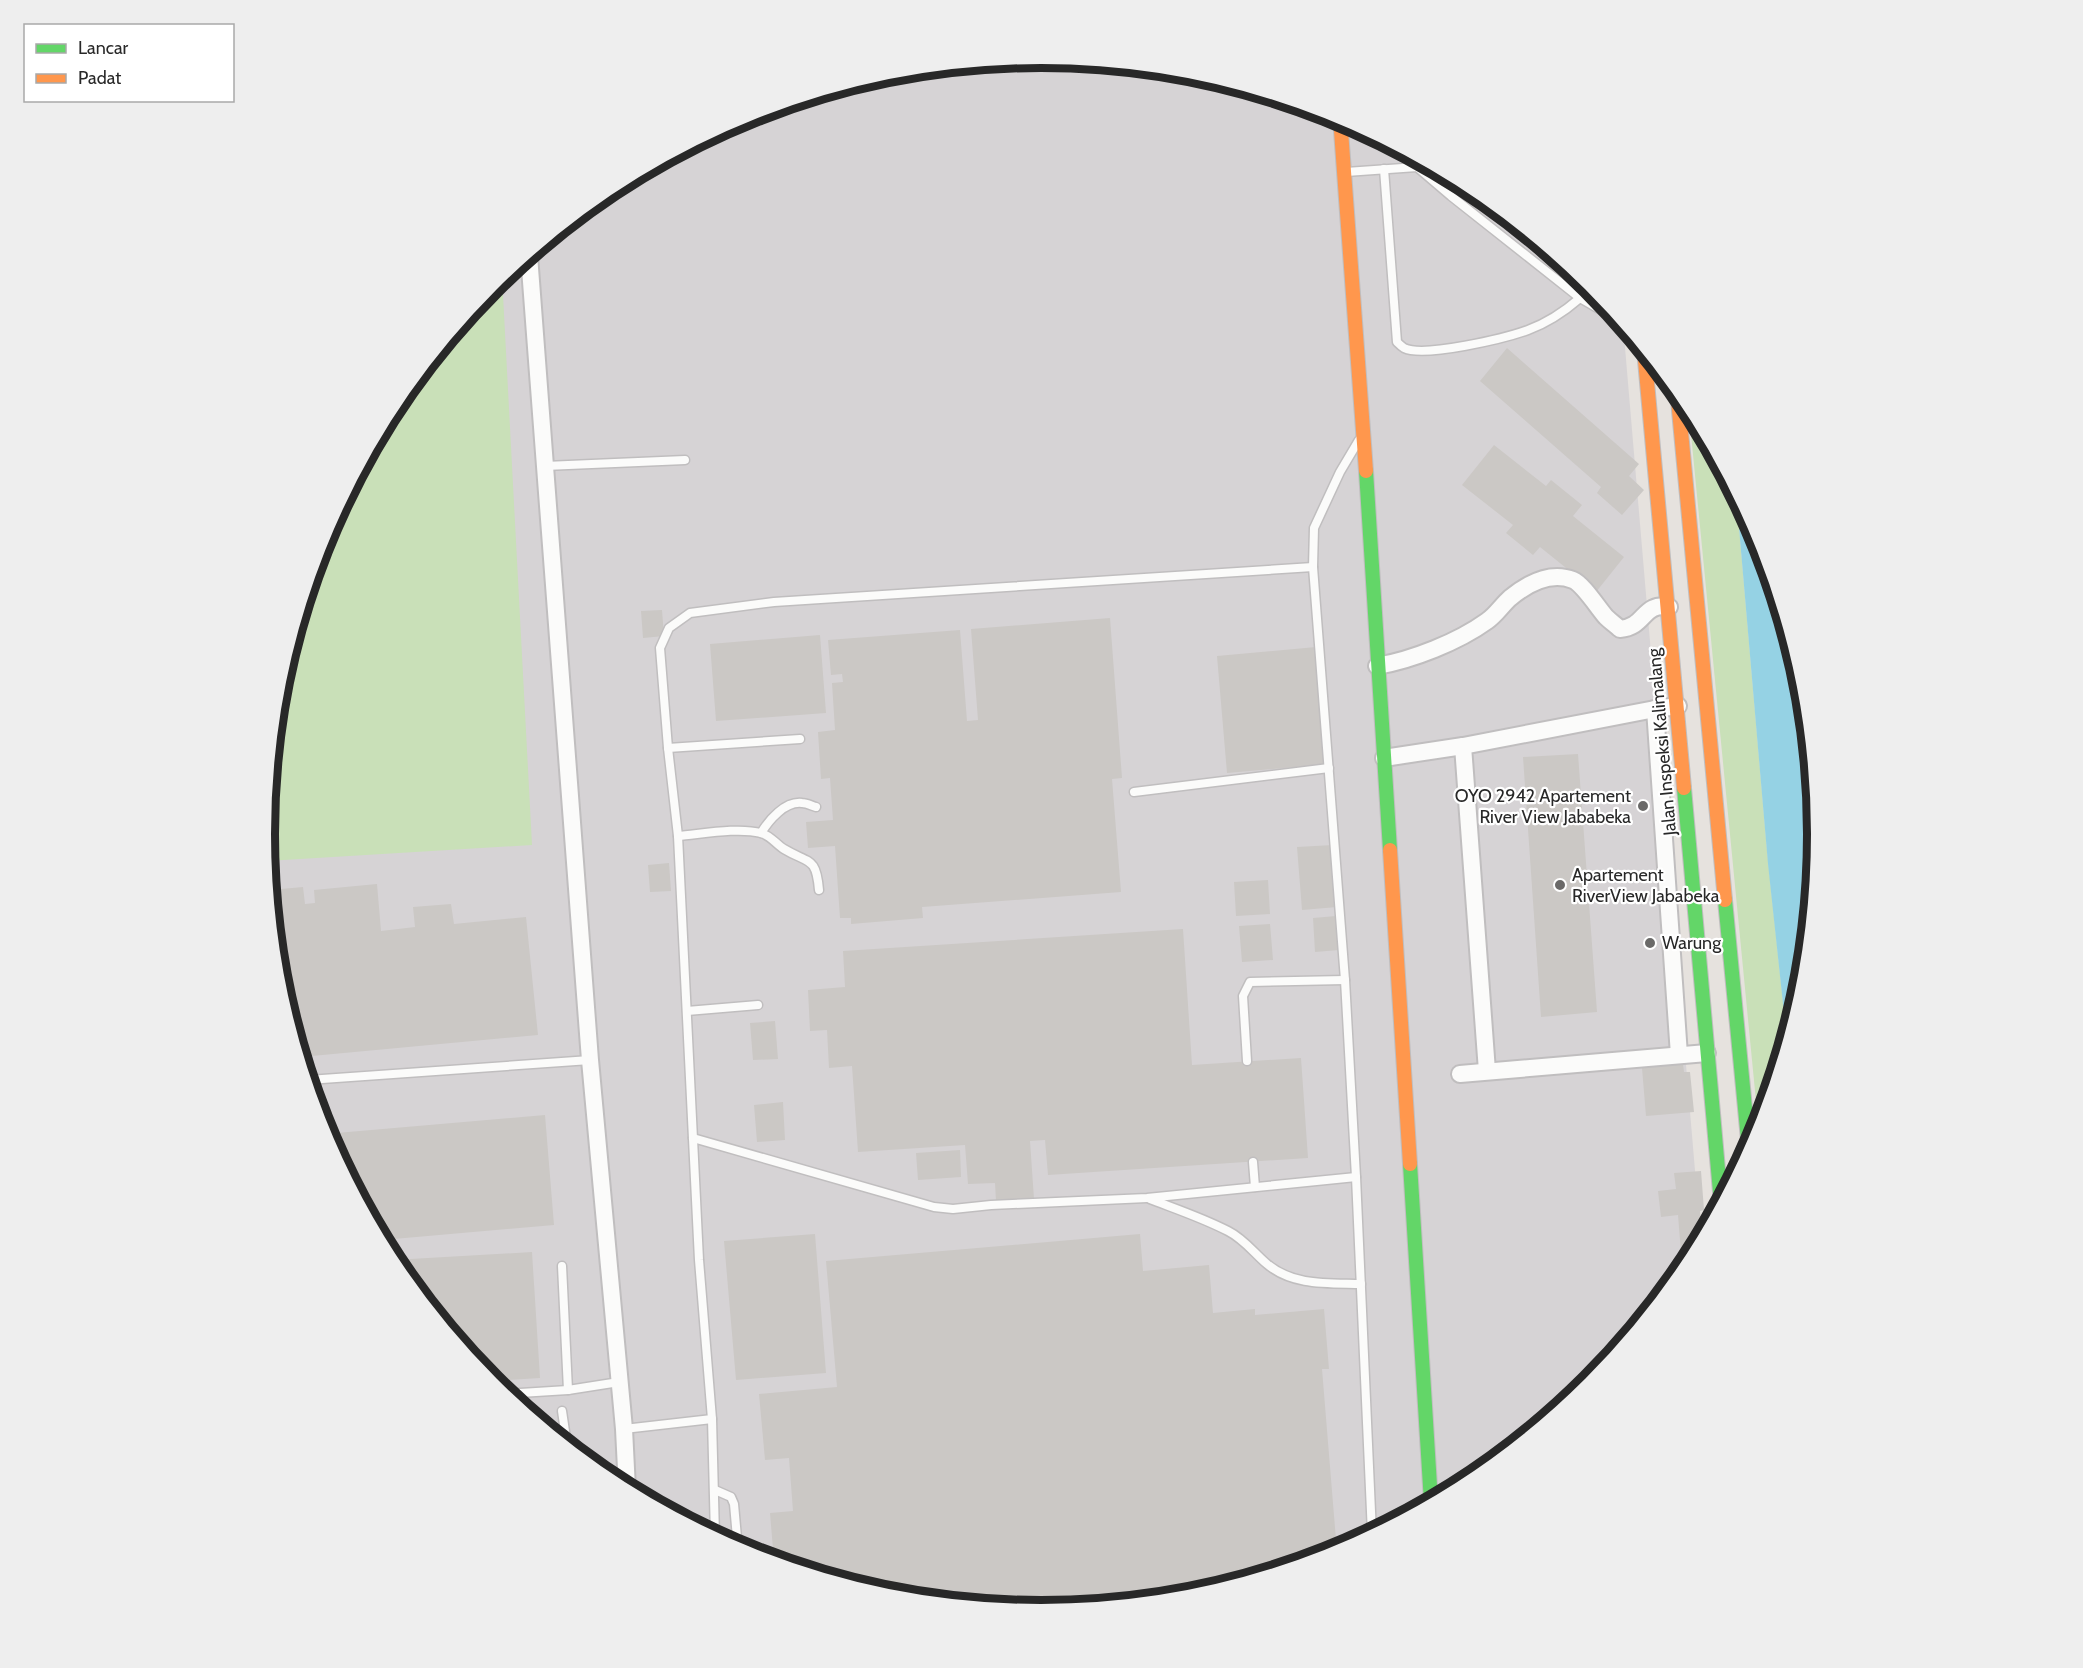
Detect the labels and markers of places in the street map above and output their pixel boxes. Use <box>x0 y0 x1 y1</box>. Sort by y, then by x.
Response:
place label: OYO 2942 Apartement River View Jababeka <box>1455 785 1631 828</box>
marker: OYO 2942 Apartement River View Jababeka <box>1636 799 1650 813</box>
place label: Apartement RiverView Jababeka <box>1572 864 1720 907</box>
marker: Apartement RiverView Jababeka <box>1553 878 1567 892</box>
place label: Warung <box>1662 932 1722 954</box>
marker: Warung <box>1643 936 1657 950</box>

